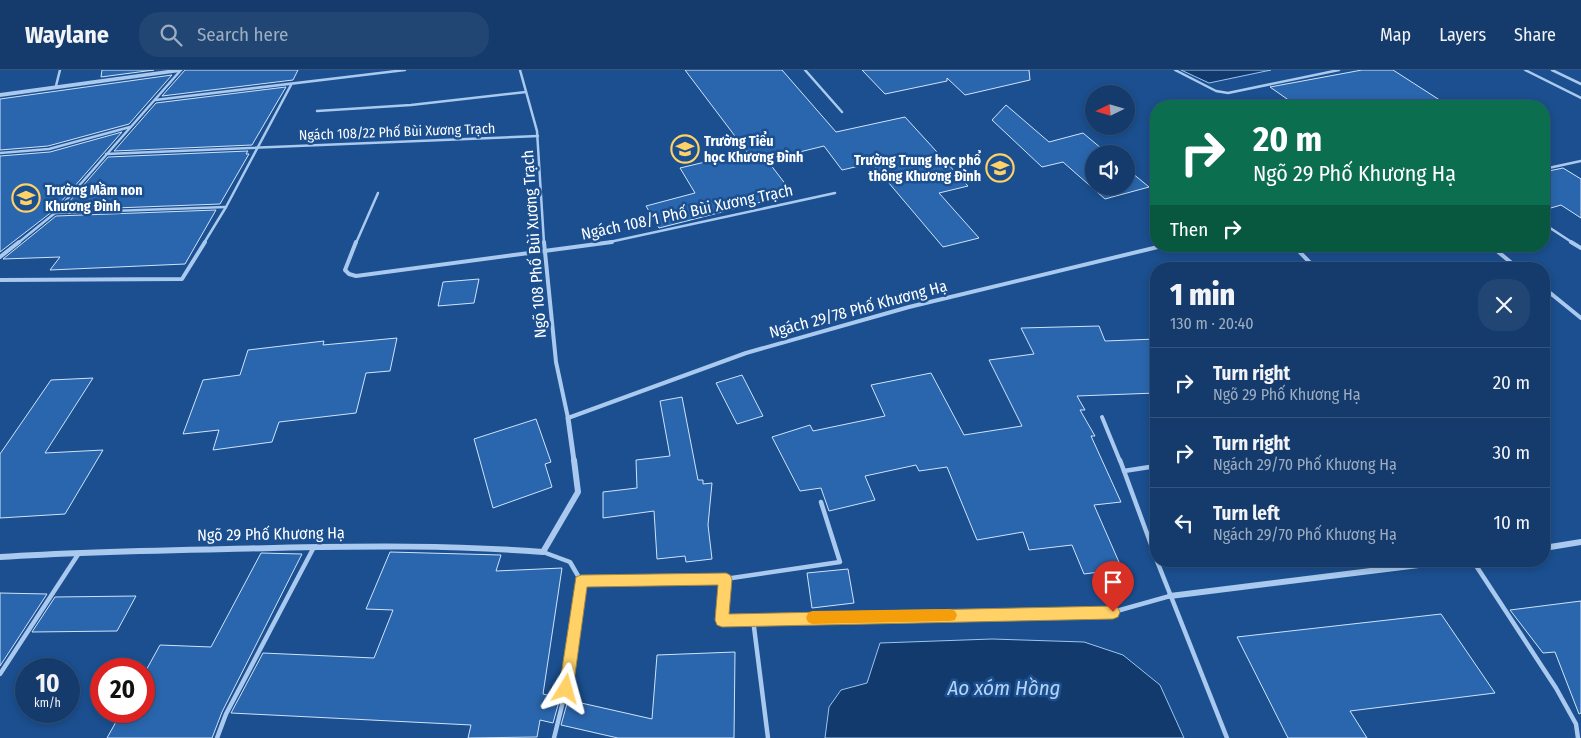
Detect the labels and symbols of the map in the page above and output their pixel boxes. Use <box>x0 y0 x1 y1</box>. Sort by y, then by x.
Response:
north arrow <box>1085 85 1135 135</box>
street label: Ngách 108/22 Phố Bùi Xương Trạch <box>299 119 495 144</box>
place label: Trường Tiểu học Khương Đình <box>704 131 803 166</box>
school or university icon: Trường Tiểu học Khương Đình <box>670 134 700 164</box>
street label: Ngõ 108 Phố Bùi Xương Trạch <box>517 149 550 339</box>
place label: Trường Trung học phổ thông Khương Đình <box>854 150 982 185</box>
school or university icon: Trường Trung học phổ thông Khương Đình <box>985 153 1015 183</box>
street label: Ngách 108/1 Phố Bùi Xương Trạch <box>579 179 795 244</box>
place label: Trường Mầm non Khương Đình <box>45 181 143 215</box>
school or university icon: Trường Mầm non Khương Đình <box>11 183 41 213</box>
street label: Ngách 29/78 Phố Khương Hạ <box>767 275 949 342</box>
street label: Ngõ 29 Phố Khương Hạ <box>197 522 345 545</box>
pin <box>1092 561 1134 612</box>
speed limit sign: 20 <box>90 658 155 723</box>
position arrow <box>539 662 591 714</box>
water label: Ao xóm Hồng <box>946 675 1061 701</box>

